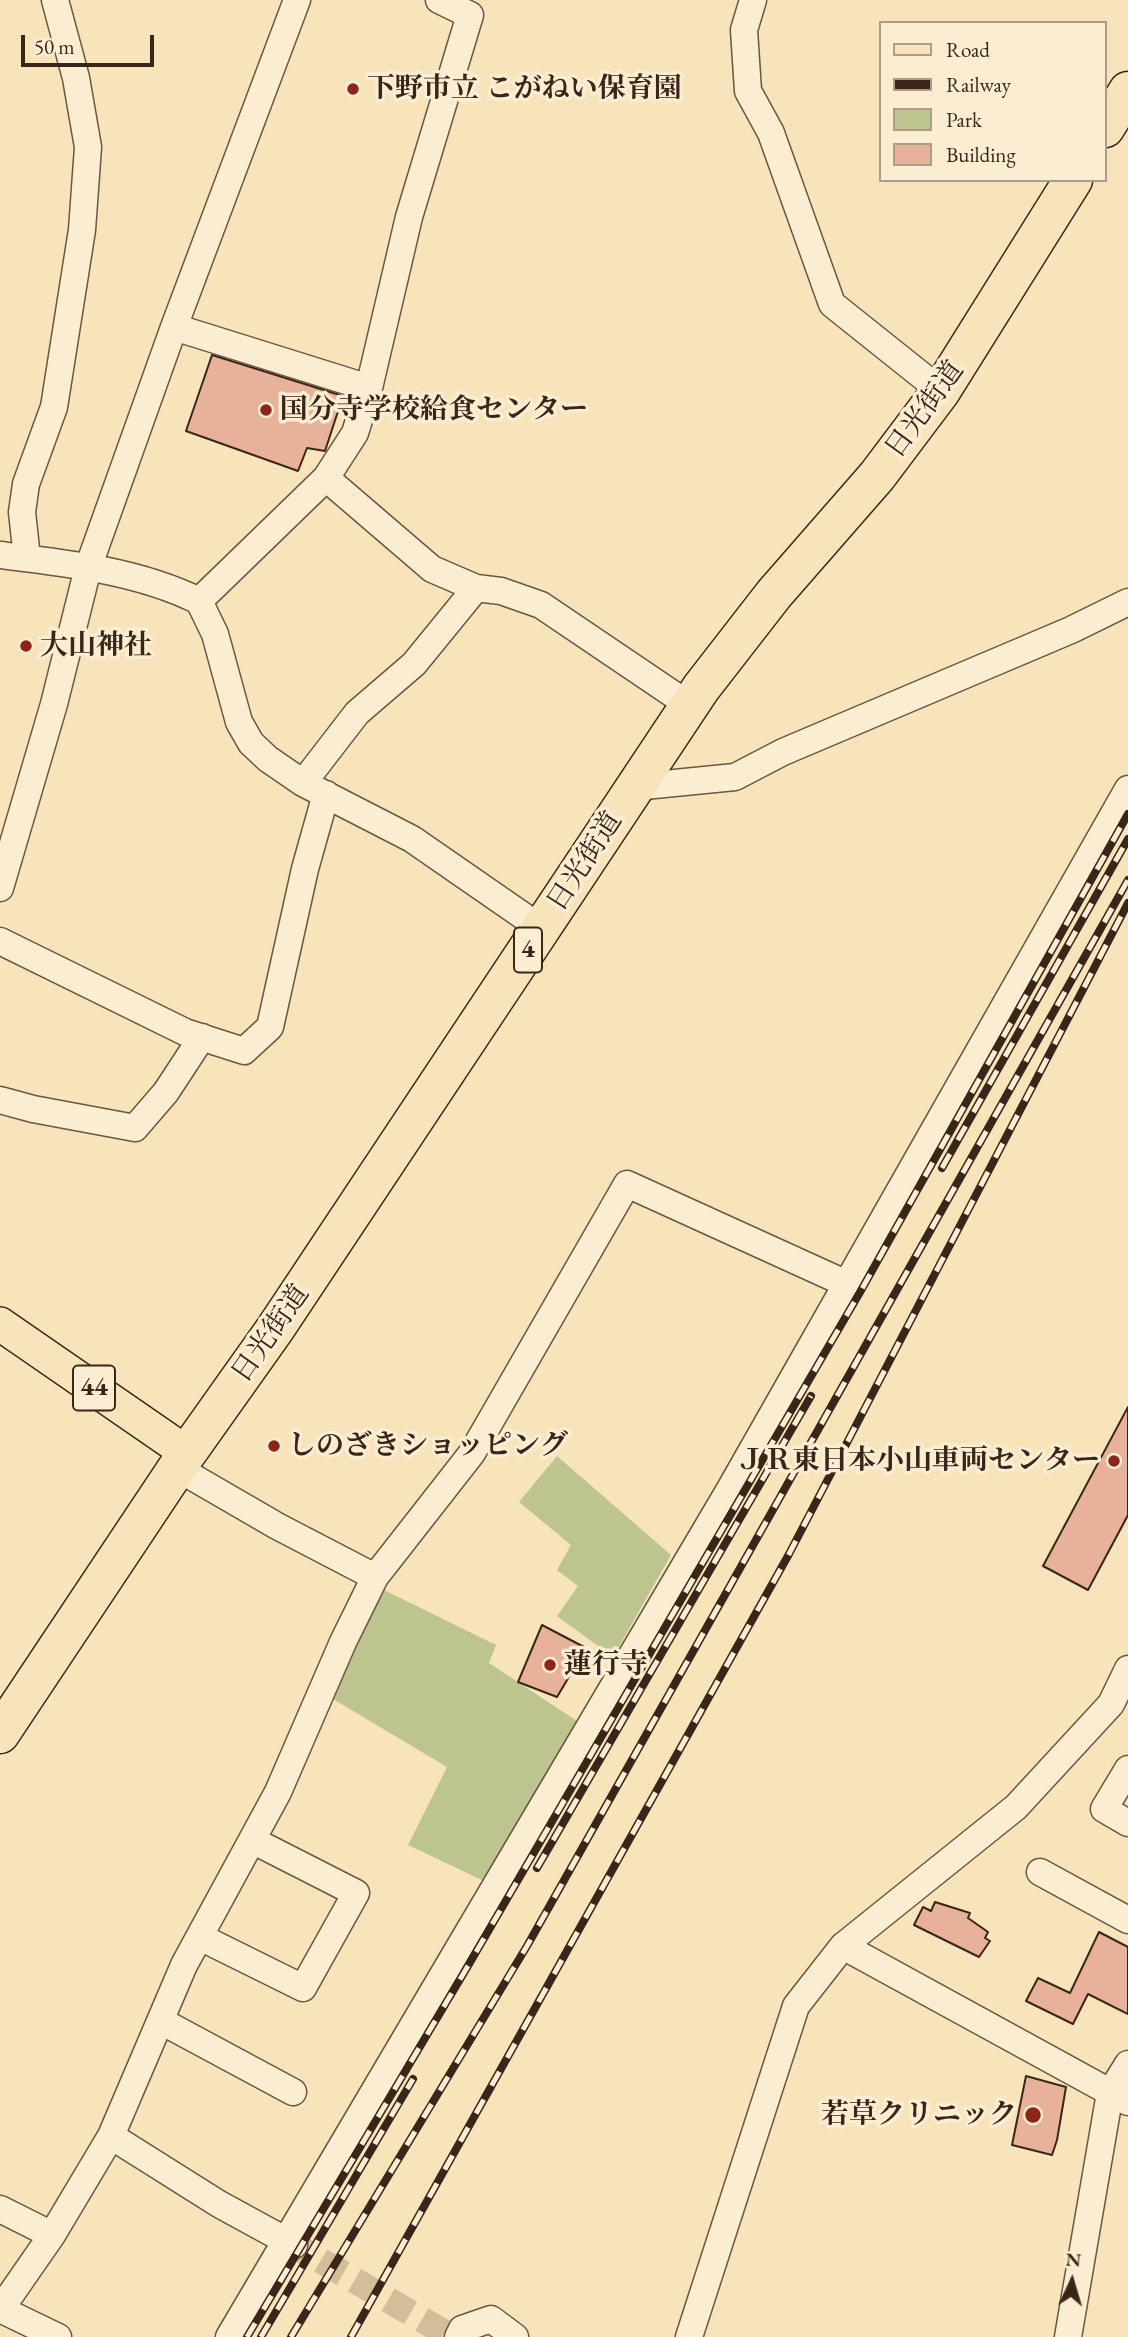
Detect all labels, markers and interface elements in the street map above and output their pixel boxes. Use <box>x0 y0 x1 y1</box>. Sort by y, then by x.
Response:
scale bar <box>24 21 158 65</box>
legend <box>880 21 1107 182</box>
text: 50 m <box>34 33 75 60</box>
text: Road <box>946 36 990 63</box>
text: Railway <box>946 71 1011 98</box>
place label: 下野市立 こがねい保育園 <box>367 72 682 106</box>
marker: 下野市立 こがねい保育園 <box>345 81 361 97</box>
text: Park <box>946 106 982 133</box>
text: Building <box>946 141 1016 168</box>
street label: 日光街道 <box>878 355 972 465</box>
place label: 国分寺学校給食センター <box>280 393 588 427</box>
marker: 国分寺学校給食センター <box>258 402 274 418</box>
place label: 大山神社 <box>40 629 152 663</box>
marker: 大山神社 <box>18 638 34 654</box>
street label: 日光街道 <box>540 806 630 918</box>
road number: 4 <box>514 928 542 973</box>
street label: 日光街道 <box>225 1278 317 1390</box>
road number: 44 <box>73 1366 115 1410</box>
place label: しのざきショッピング <box>288 1429 568 1463</box>
marker: しのざきショッピング <box>266 1438 282 1454</box>
place label: ＪＲ東日本小山車両センター <box>736 1444 1100 1478</box>
marker: ＪＲ東日本小山車両センター <box>1106 1453 1122 1469</box>
place label: 蓮行寺 <box>564 1648 648 1682</box>
marker: 蓮行寺 <box>542 1657 558 1673</box>
place label: 若草クリニック <box>821 2098 1017 2132</box>
marker: 若草クリニック <box>1023 2105 1043 2125</box>
north arrow <box>1037 2246 1107 2316</box>
text: N <box>1065 2247 1082 2273</box>

